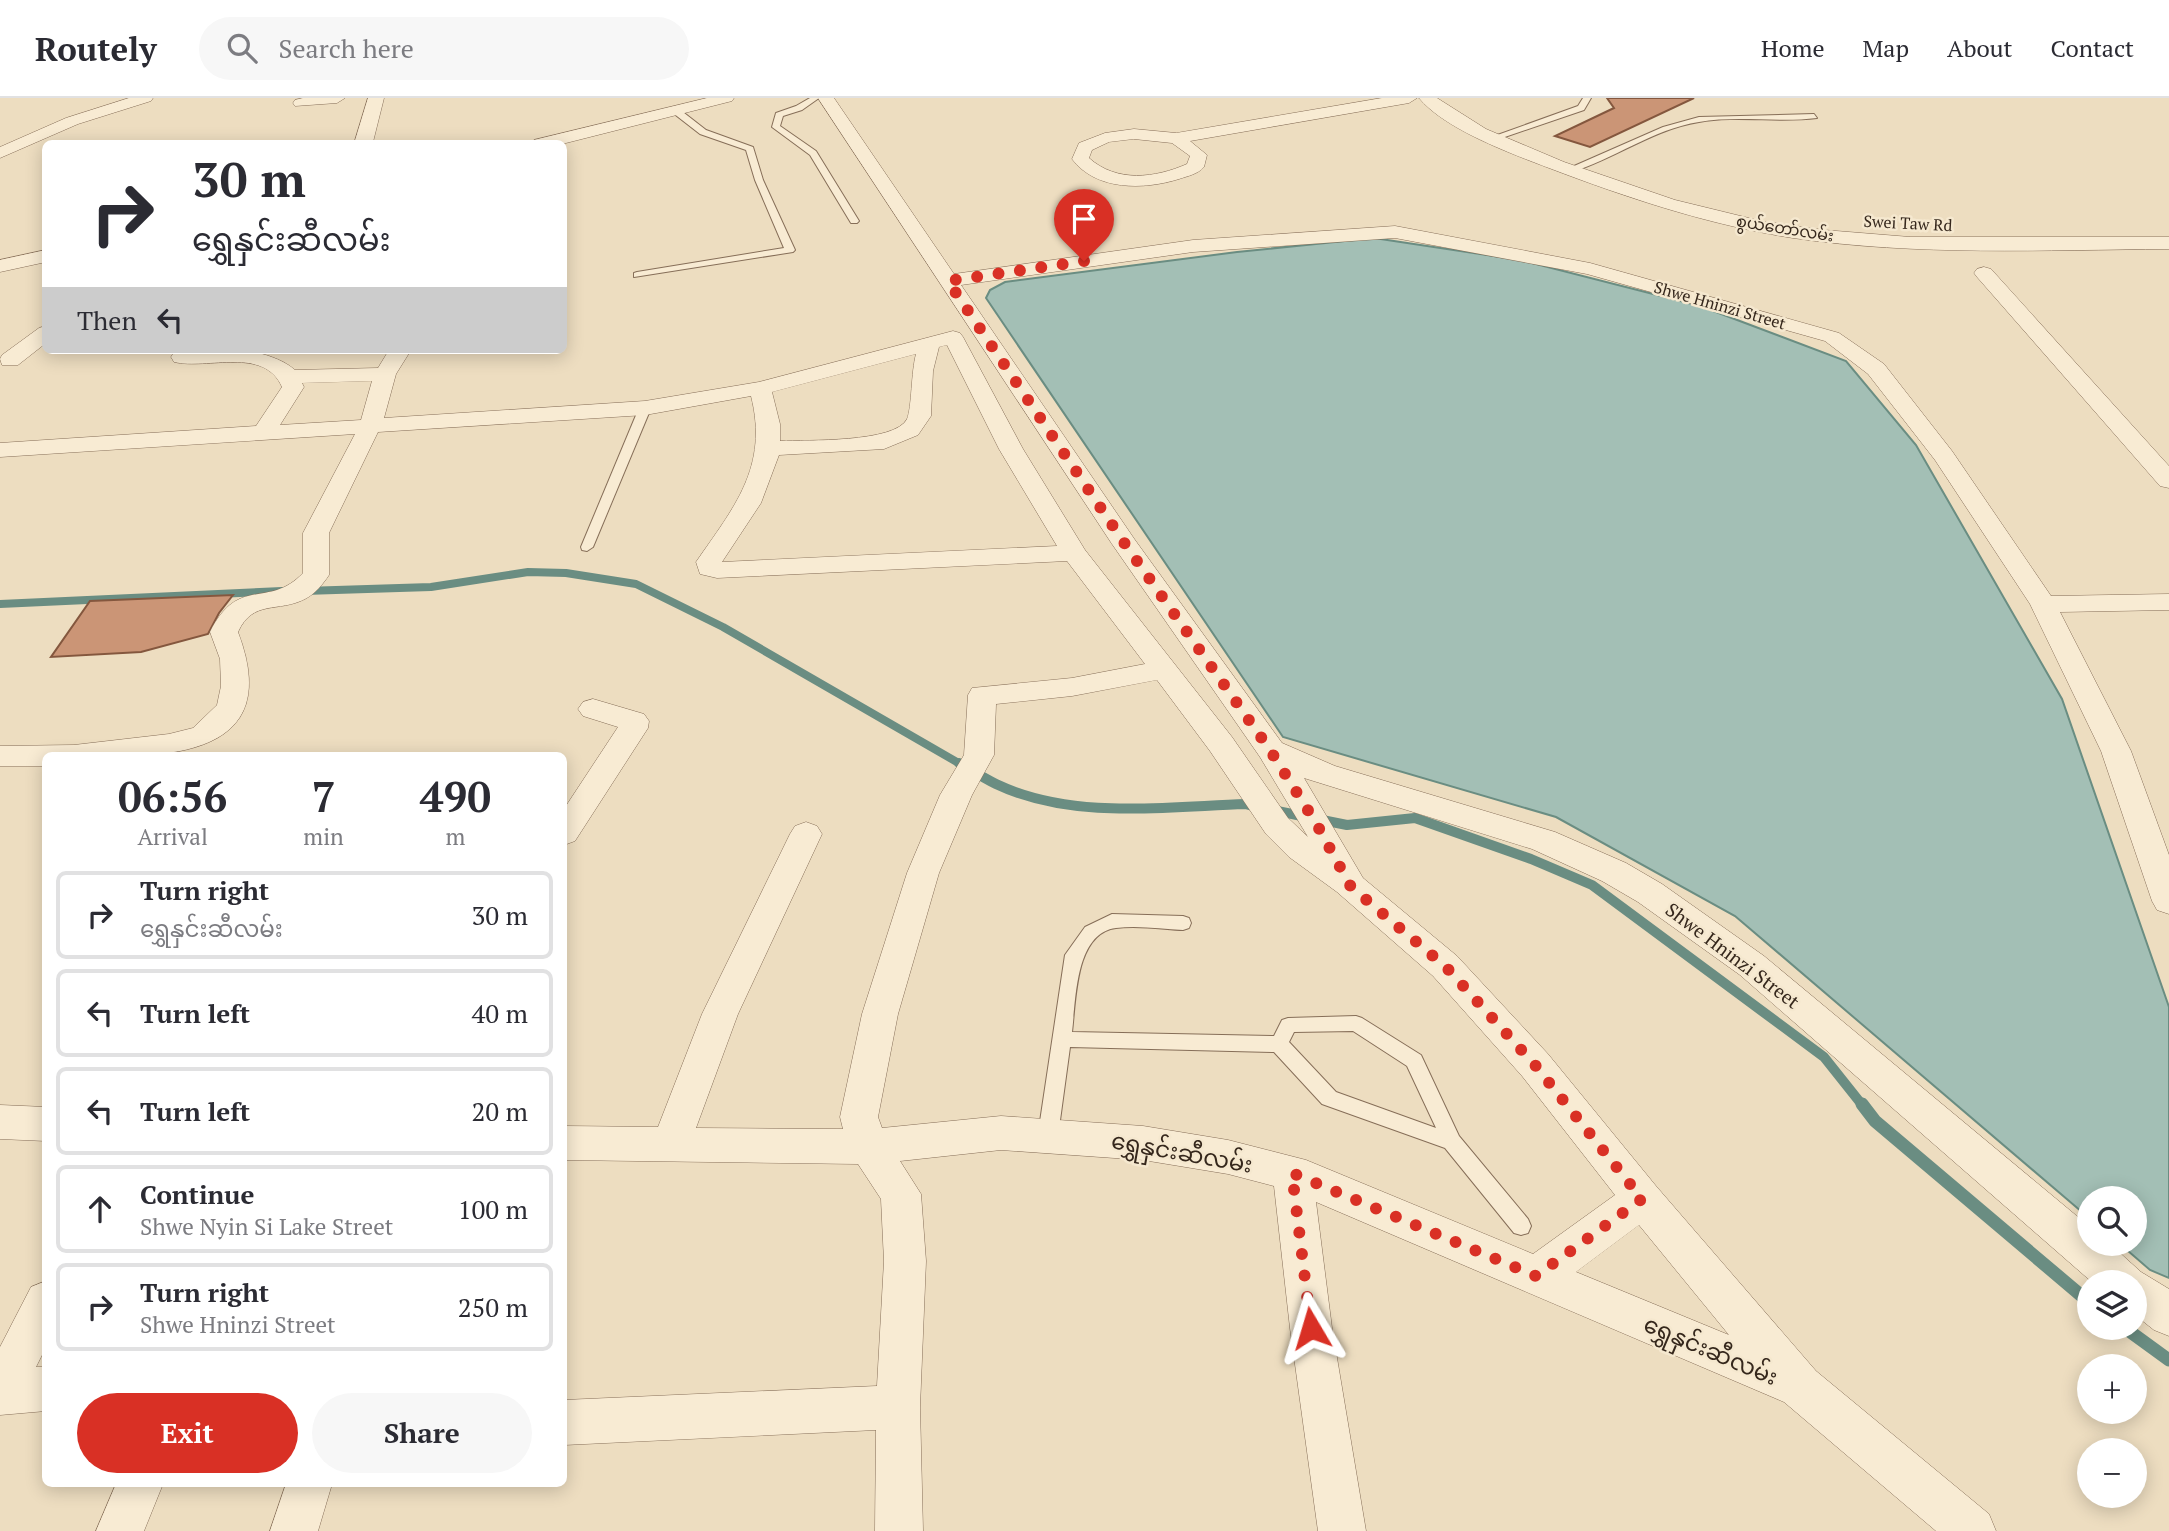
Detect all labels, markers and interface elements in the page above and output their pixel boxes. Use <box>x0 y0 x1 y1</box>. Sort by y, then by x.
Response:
search box <box>199 17 689 80</box>
text: Routely <box>35 27 157 70</box>
icon: search <box>223 29 261 67</box>
text: Search here <box>279 31 414 65</box>
text: Home <box>1761 32 1825 64</box>
text: Map <box>1863 32 1909 64</box>
text: About <box>1947 32 2013 64</box>
text: Contact <box>2051 32 2134 64</box>
text: 30 m <box>192 146 306 211</box>
icon: right <box>77 168 168 259</box>
pin <box>1054 189 1114 261</box>
icon: arrive <box>1065 200 1103 238</box>
street label: စွယ်တော်လမ်း <box>1734 209 1835 250</box>
street label: Swei Taw Rd <box>1863 210 1953 236</box>
text: ရွှေနှင်းဆီလမ်း <box>192 218 391 260</box>
street label: Shwe Hninzi Street <box>1652 276 1788 334</box>
icon: left <box>151 301 189 339</box>
text: Then <box>77 303 137 337</box>
text: 06:56 <box>118 768 227 824</box>
text: 7 <box>312 768 335 824</box>
text: 490 <box>420 768 491 824</box>
text: Arrival <box>137 821 208 852</box>
text: min <box>303 821 344 852</box>
text: m <box>445 821 465 852</box>
text: Turn right <box>140 873 269 907</box>
icon: right <box>81 896 119 934</box>
street label: Shwe Hninzi Street <box>1661 896 1805 1014</box>
text: 30 m <box>472 898 528 932</box>
text: ရွှေနှင်းဆီလမ်း <box>140 913 283 944</box>
icon: left <box>81 994 119 1032</box>
text: Turn left <box>140 996 250 1030</box>
text: 40 m <box>472 996 528 1030</box>
icon: left <box>81 1092 119 1130</box>
text: Turn left <box>140 1094 250 1128</box>
text: 20 m <box>472 1094 528 1128</box>
street label: ရွှေနှင်းဆီလမ်း <box>1108 1124 1255 1184</box>
text: Continue <box>140 1177 254 1211</box>
map controls <box>2077 1186 2147 1508</box>
button: search <box>2077 1186 2147 1256</box>
icon: ahead <box>81 1190 119 1228</box>
text: 100 m <box>458 1192 528 1226</box>
text: Shwe Nyin Si Lake Street <box>140 1211 393 1242</box>
button: layers <box>2077 1270 2147 1340</box>
text: Turn right <box>140 1275 269 1309</box>
icon: right <box>81 1288 119 1326</box>
text: 250 m <box>458 1290 528 1324</box>
position arrow <box>1274 1291 1348 1365</box>
street label: ရွှေနှင်းဆီလမ်း <box>1638 1308 1783 1396</box>
text: Shwe Hninzi Street <box>140 1309 336 1340</box>
button: + <box>2077 1354 2147 1424</box>
button: Exit <box>77 1393 298 1473</box>
button: Share <box>312 1393 532 1473</box>
button: − <box>2077 1438 2147 1508</box>

